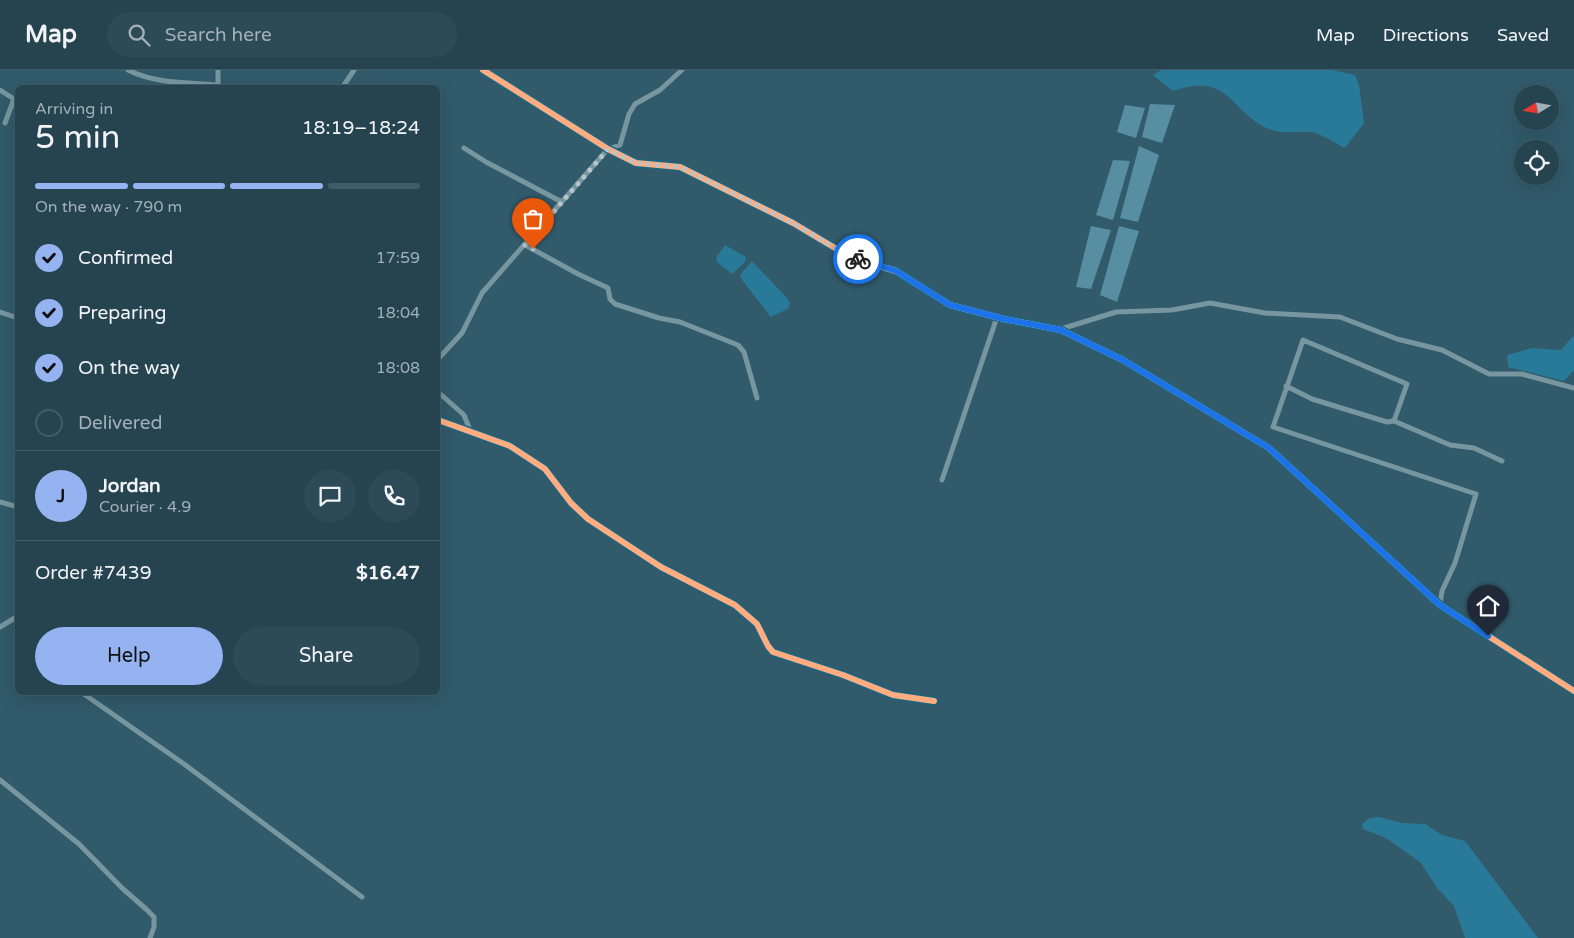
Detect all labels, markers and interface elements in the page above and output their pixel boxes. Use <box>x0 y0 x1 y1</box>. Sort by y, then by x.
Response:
search box <box>107 12 457 57</box>
text: Map <box>25 20 77 49</box>
icon: search <box>125 21 153 49</box>
text: Search here <box>165 24 272 46</box>
text: Map <box>1316 24 1355 46</box>
text: Directions <box>1383 24 1469 46</box>
text: Saved <box>1497 24 1549 46</box>
north arrow <box>1514 85 1559 130</box>
map controls <box>1514 85 1559 185</box>
text: Arriving in <box>35 99 113 119</box>
text: 18:19–18:24 <box>302 117 420 139</box>
text: 5 min <box>35 119 120 157</box>
button: locate <box>1514 140 1559 185</box>
text: On the way · 790 m <box>35 197 182 217</box>
pin <box>512 198 554 249</box>
icon: bag <box>519 205 547 233</box>
courier <box>833 234 883 284</box>
icon: check <box>35 244 63 272</box>
icon: bike <box>844 245 872 273</box>
text: Confirmed <box>78 247 173 269</box>
text: 17:59 <box>376 248 420 268</box>
icon: check <box>35 299 63 327</box>
text: Preparing <box>78 302 167 324</box>
text: 18:04 <box>376 303 420 323</box>
icon: check <box>35 354 63 382</box>
text: On the way <box>78 357 180 379</box>
text: 18:08 <box>376 358 420 378</box>
text: Delivered <box>78 412 163 434</box>
button: chat <box>304 470 356 522</box>
button: phone <box>368 470 420 522</box>
text: Jordan <box>99 475 161 497</box>
text: J <box>57 485 65 507</box>
text: Courier · 4.9 <box>99 497 191 517</box>
text: Order #7439 <box>35 562 152 584</box>
text: $16.47 <box>356 562 420 584</box>
pin <box>1467 585 1509 636</box>
icon: home <box>1474 592 1502 620</box>
button: Help <box>35 627 223 685</box>
button: Share <box>233 627 420 685</box>

